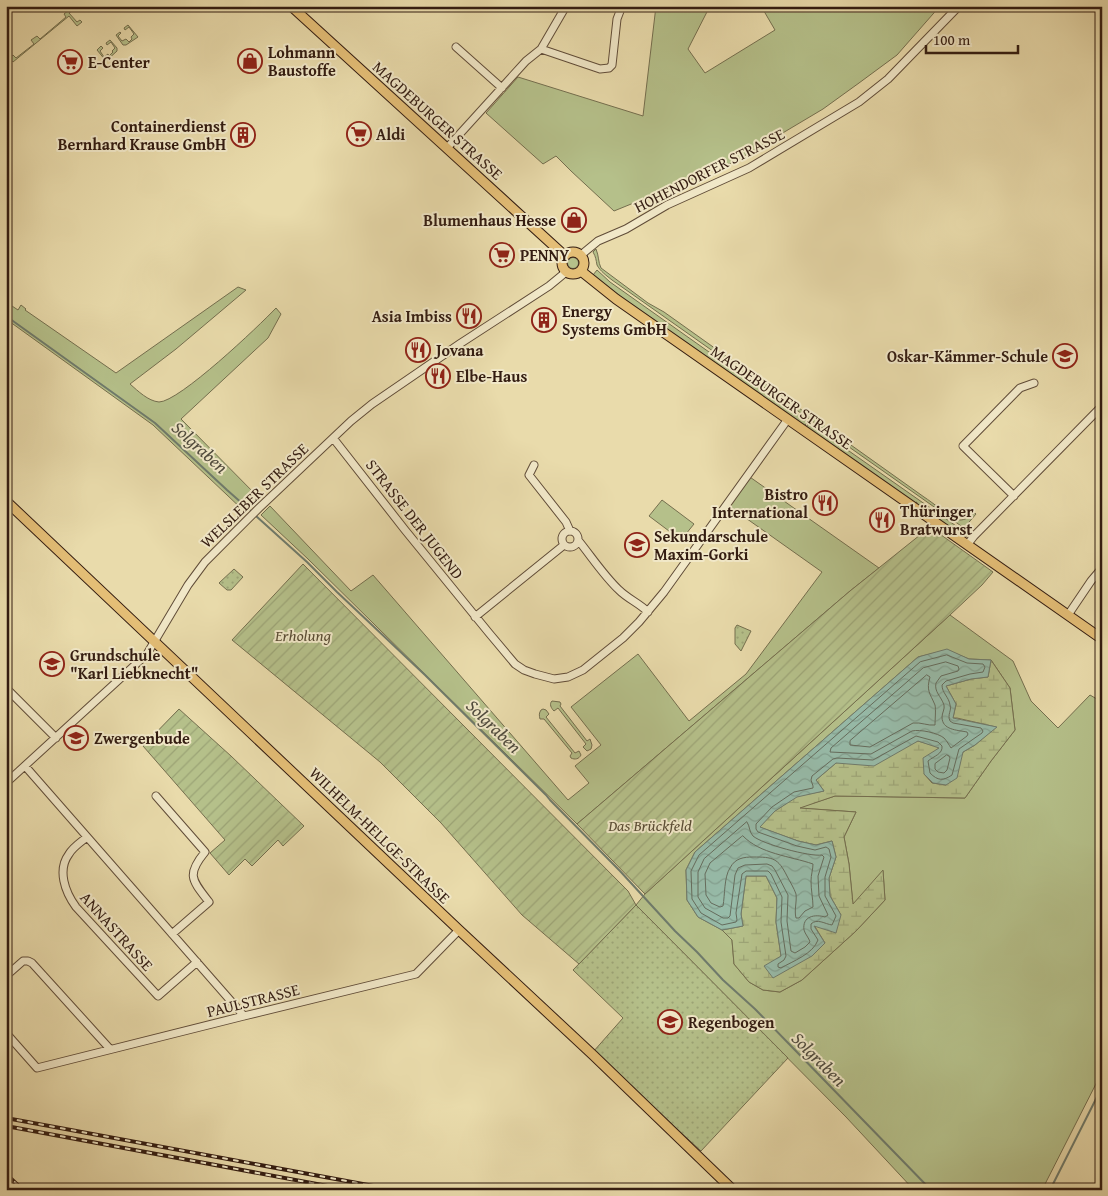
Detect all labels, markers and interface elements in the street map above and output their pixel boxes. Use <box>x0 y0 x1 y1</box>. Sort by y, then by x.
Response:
scale bar <box>926 22 1018 54</box>
text: 100 m <box>933 29 971 50</box>
place label: Lohmann Baustoffe <box>268 40 336 82</box>
shop icon: Lohmann Baustoffe <box>237 48 263 74</box>
supermarket icon: E-Center <box>57 49 83 75</box>
place label: E-Center <box>88 50 151 74</box>
street label: MAGDEBURGER STRASSE <box>367 55 509 185</box>
place label: Containerdienst Bernhard Krause GmbH <box>58 114 226 156</box>
supermarket icon: Aldi <box>346 121 372 147</box>
building icon: Containerdienst Bernhard Krause GmbH <box>230 122 256 148</box>
place label: Aldi <box>376 122 405 146</box>
street label: HOHENDORFER STRASSE <box>630 122 788 218</box>
shop icon: Blumenhaus Hesse <box>561 207 587 233</box>
place label: Blumenhaus Hesse <box>423 208 556 232</box>
supermarket icon: PENNY <box>489 242 515 268</box>
place label: PENNY <box>520 243 569 267</box>
place label: Energy Systems GmbH <box>562 299 667 341</box>
restaurant icon: Asia Imbiss <box>456 303 482 329</box>
place label: Asia Imbiss <box>372 304 452 328</box>
building icon: Energy Systems GmbH <box>531 307 557 333</box>
restaurant icon: Jovana <box>405 337 431 363</box>
place label: Jovana <box>433 338 484 362</box>
street label: MAGDEBURGER STRASSE <box>706 339 858 455</box>
school or university icon: Oskar-Kämmer-Schule <box>1052 343 1078 369</box>
place label: Oskar-Kämmer-Schule <box>887 344 1048 368</box>
restaurant icon: Elbe-Haus <box>425 363 451 389</box>
place label: Elbe-Haus <box>456 364 527 388</box>
water label: Solgraben <box>166 414 234 480</box>
street label: WELSLEBER STRASSE <box>194 437 314 553</box>
street label: STRASSE DER JUGEND <box>360 454 470 584</box>
place label: Bistro International <box>712 482 808 524</box>
restaurant icon: Bistro International <box>812 490 838 516</box>
place label: Thüringer Bratwurst <box>900 499 974 541</box>
restaurant icon: Thüringer Bratwurst <box>869 507 895 533</box>
place label: Sekundarschule Maxim-Gorki <box>654 524 768 566</box>
school or university icon: Sekundarschule Maxim-Gorki <box>624 532 650 558</box>
park label: Erholung <box>274 623 332 647</box>
place label: Grundschule "Karl Liebknecht" <box>70 643 199 685</box>
school or university icon: Grundschule "Karl Liebknecht" <box>39 651 65 677</box>
water label: Solgraben <box>460 693 528 759</box>
school or university icon: Zwergenbude <box>63 725 89 751</box>
place label: Zwergenbude <box>94 726 190 750</box>
street label: WILHELM-HELLGE-STRASSE <box>304 761 456 909</box>
park label: Das Brückfeld <box>607 813 692 837</box>
street label: ANNASTRASSE <box>75 886 159 976</box>
street label: PAULSTRASSE <box>204 977 302 1023</box>
school or university icon: Regenbogen <box>657 1009 683 1035</box>
place label: Regenbogen <box>688 1010 775 1034</box>
water label: Solgraben <box>785 1025 853 1093</box>

